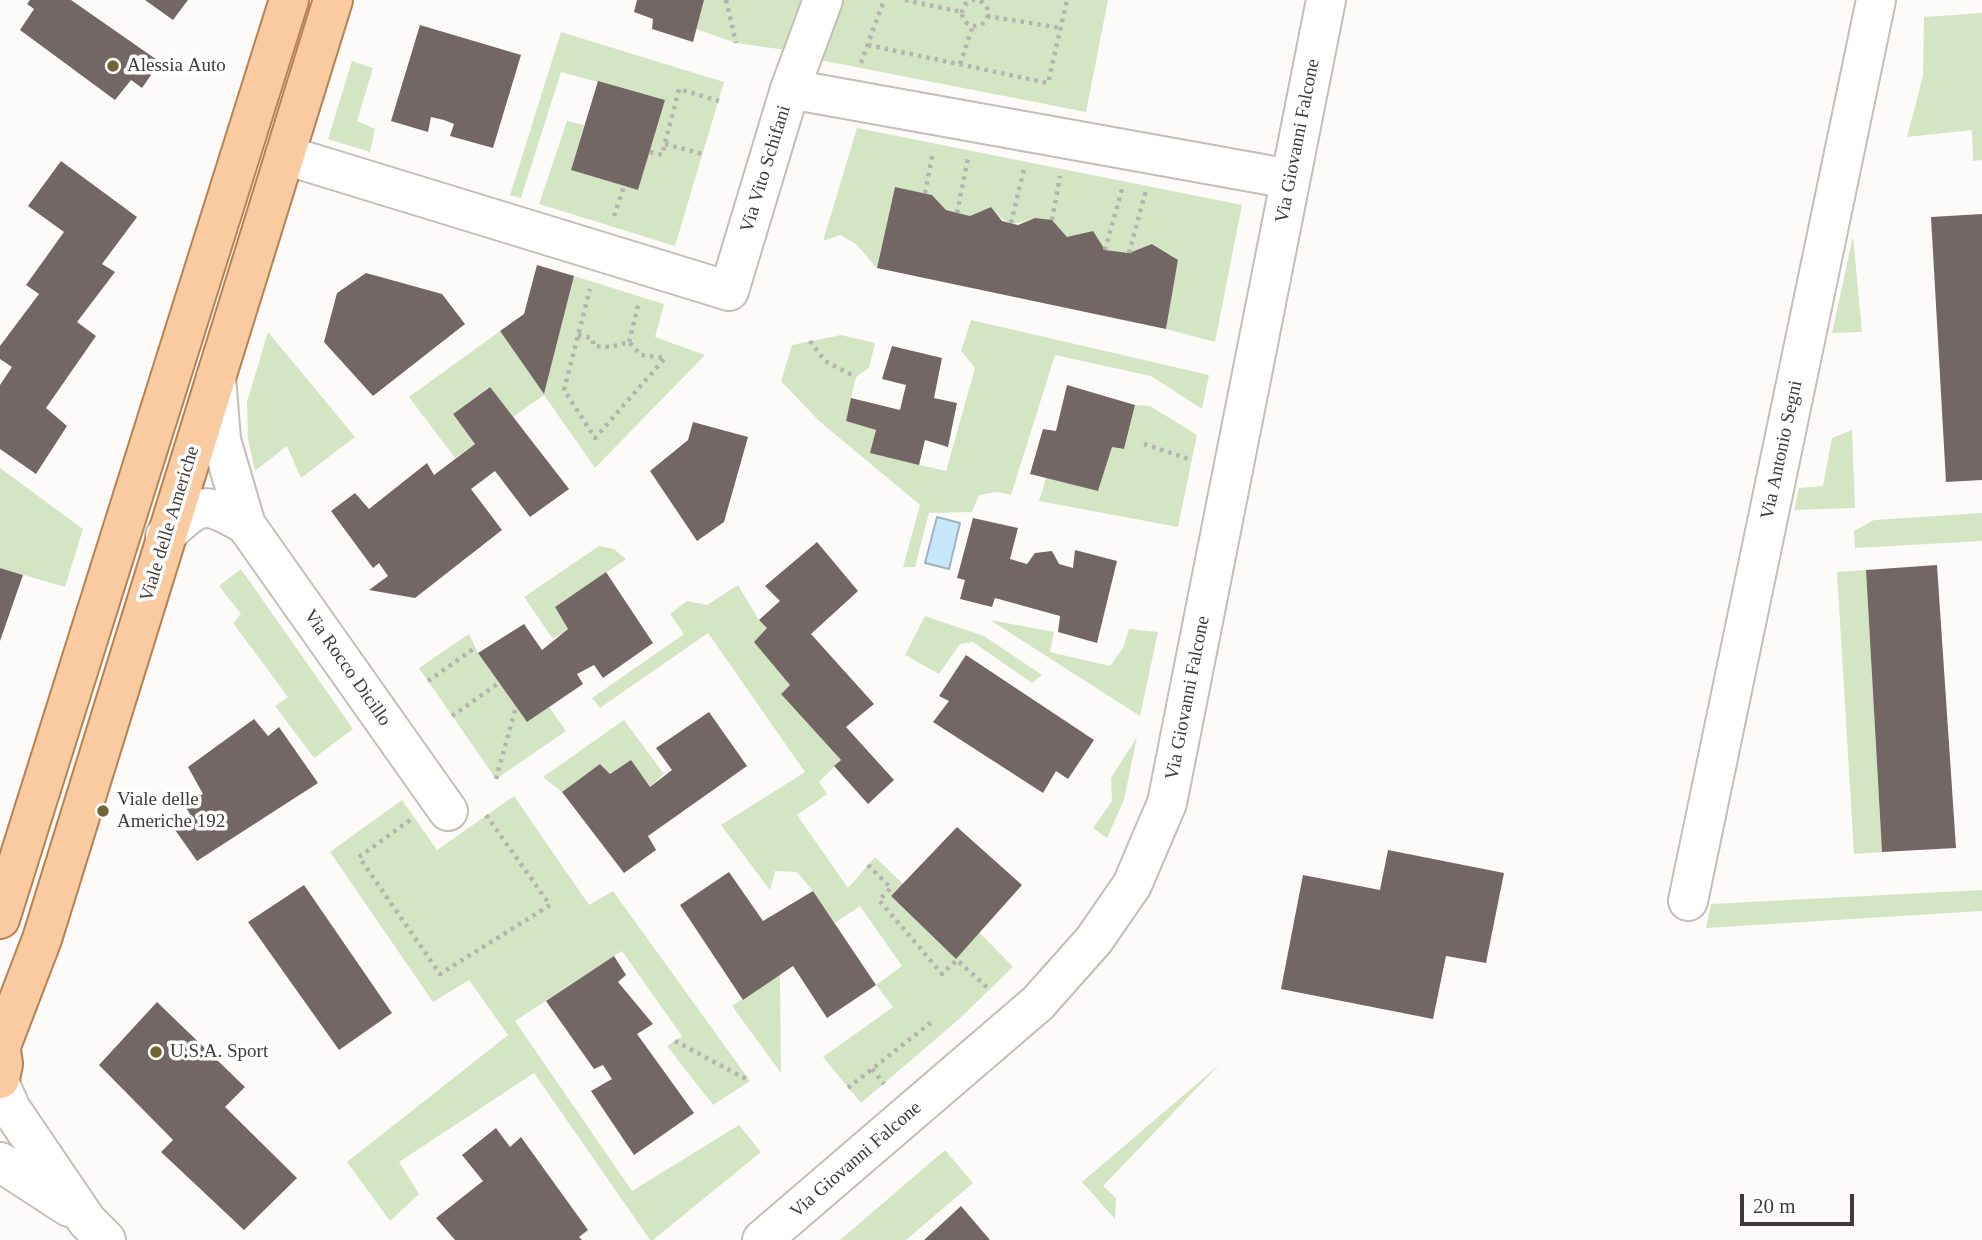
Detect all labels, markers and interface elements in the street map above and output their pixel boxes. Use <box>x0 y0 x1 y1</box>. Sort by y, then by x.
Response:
place label: Alessia Auto <box>127 55 226 77</box>
street label: Via Giovanni Falcone <box>1271 57 1325 225</box>
marker: Alessia Auto <box>105 58 121 74</box>
street label: Via Vito Schifani <box>736 103 796 235</box>
street label: Via Antonio Segni <box>1756 378 1808 522</box>
street label: Viale delle Americhe <box>136 444 204 604</box>
street label: Via Rocco Dicillo <box>298 605 396 731</box>
street label: Via Giovanni Falcone <box>1161 614 1215 782</box>
place label: Viale delle Americhe 192 <box>117 789 225 833</box>
marker: Viale delle Americhe 192 <box>95 803 111 819</box>
place label: U.S.A. Sport <box>170 1041 268 1063</box>
marker: U.S.A. Sport <box>148 1044 164 1060</box>
street label: Via Giovanni Falcone <box>786 1097 926 1223</box>
scale bar <box>1744 1180 1858 1224</box>
text: 20 m <box>1753 1194 1796 1218</box>

